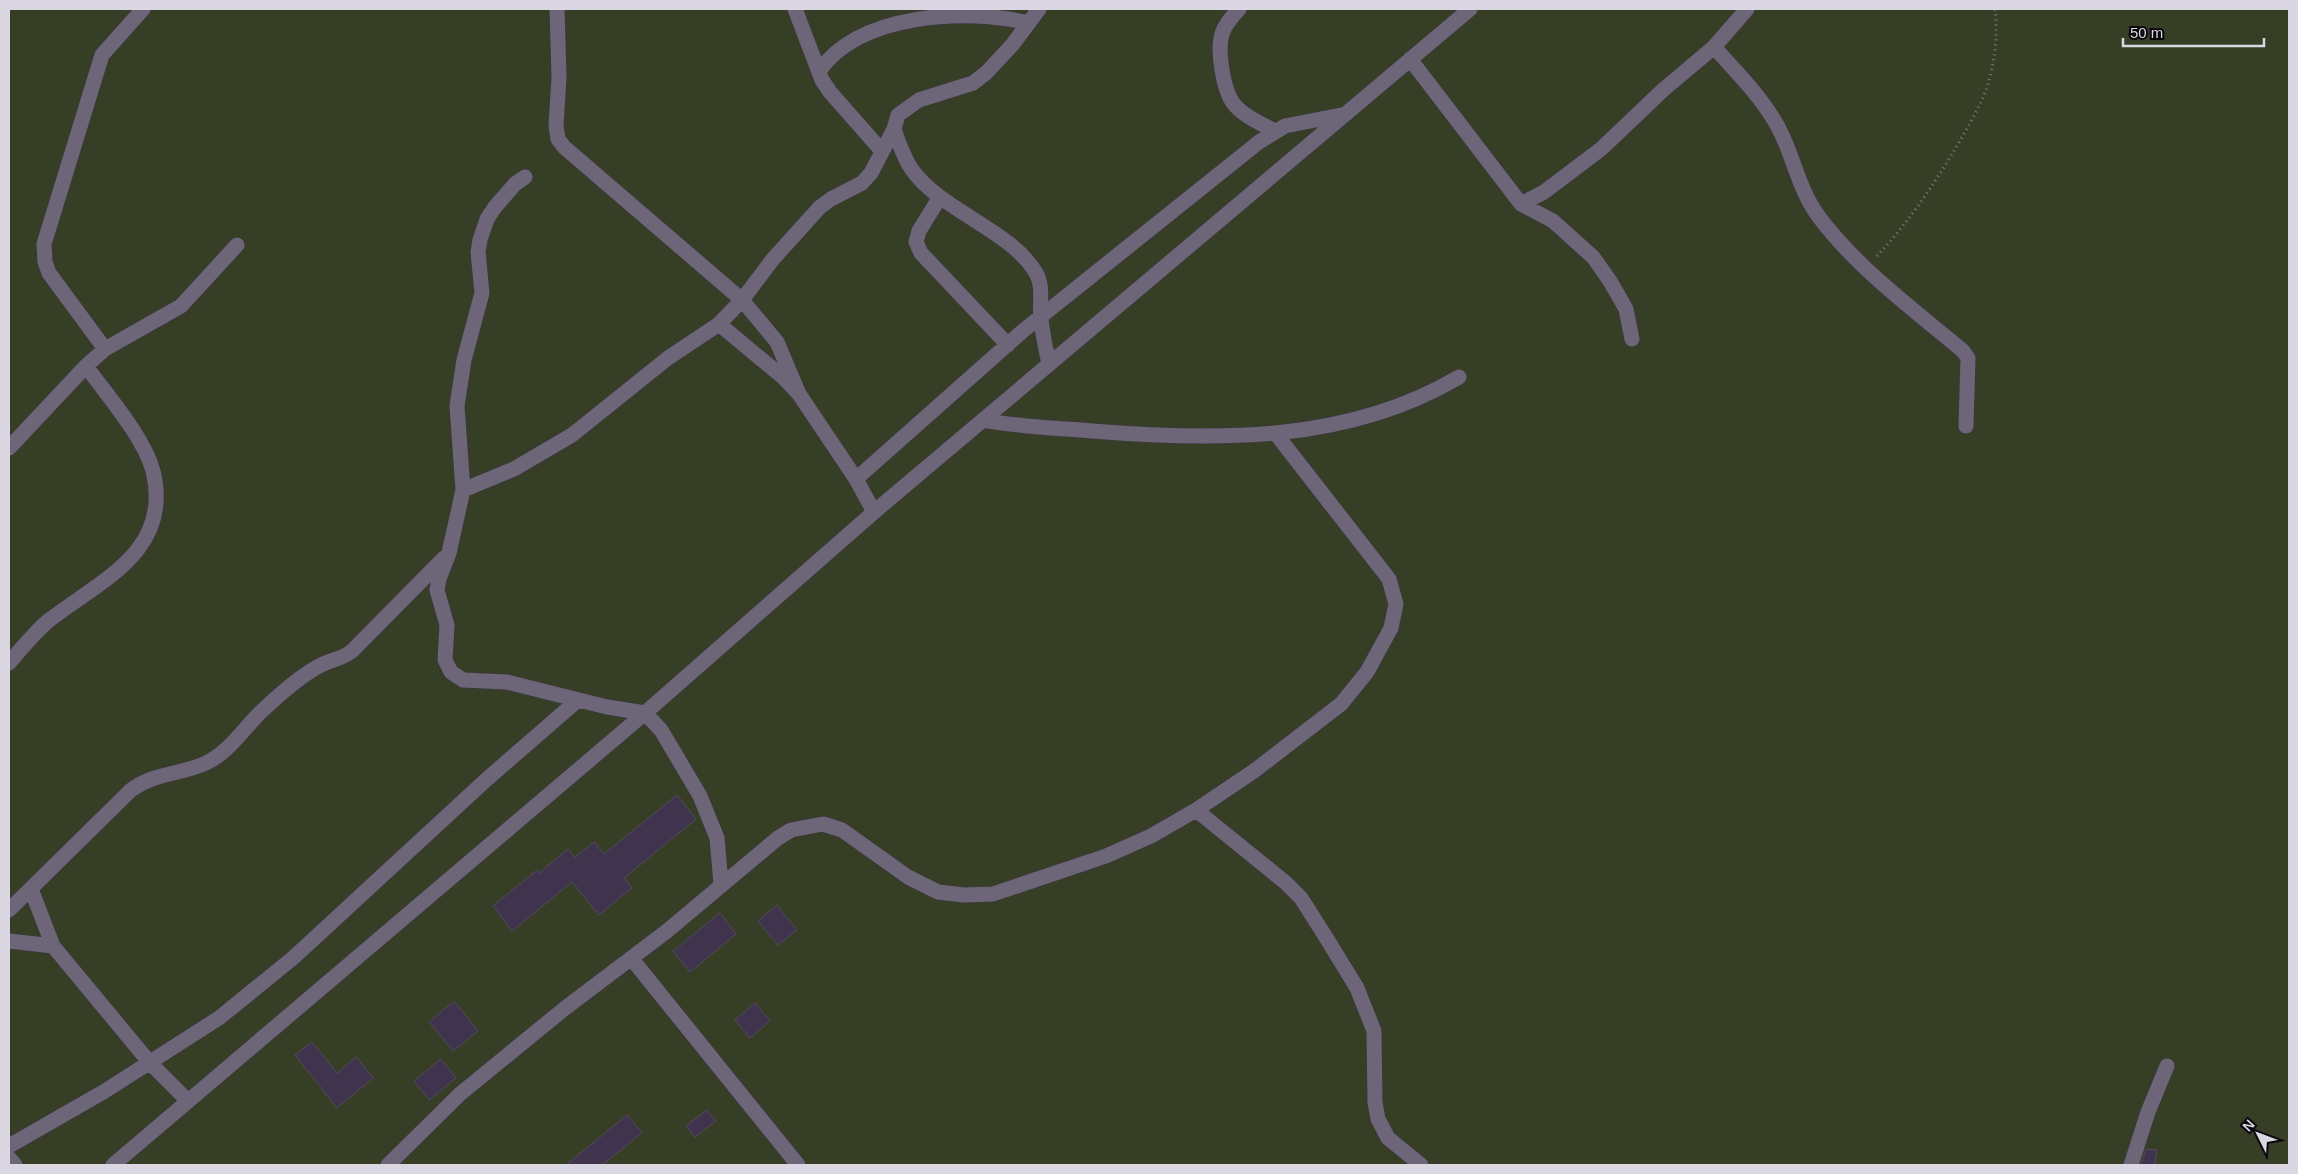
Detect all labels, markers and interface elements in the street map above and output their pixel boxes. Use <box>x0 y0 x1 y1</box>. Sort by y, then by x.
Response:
scale bar <box>2123 15 2264 47</box>
text: 50 m <box>2130 24 2163 41</box>
north arrow <box>2233 1109 2283 1159</box>
text: N <box>2239 1116 2258 1134</box>

